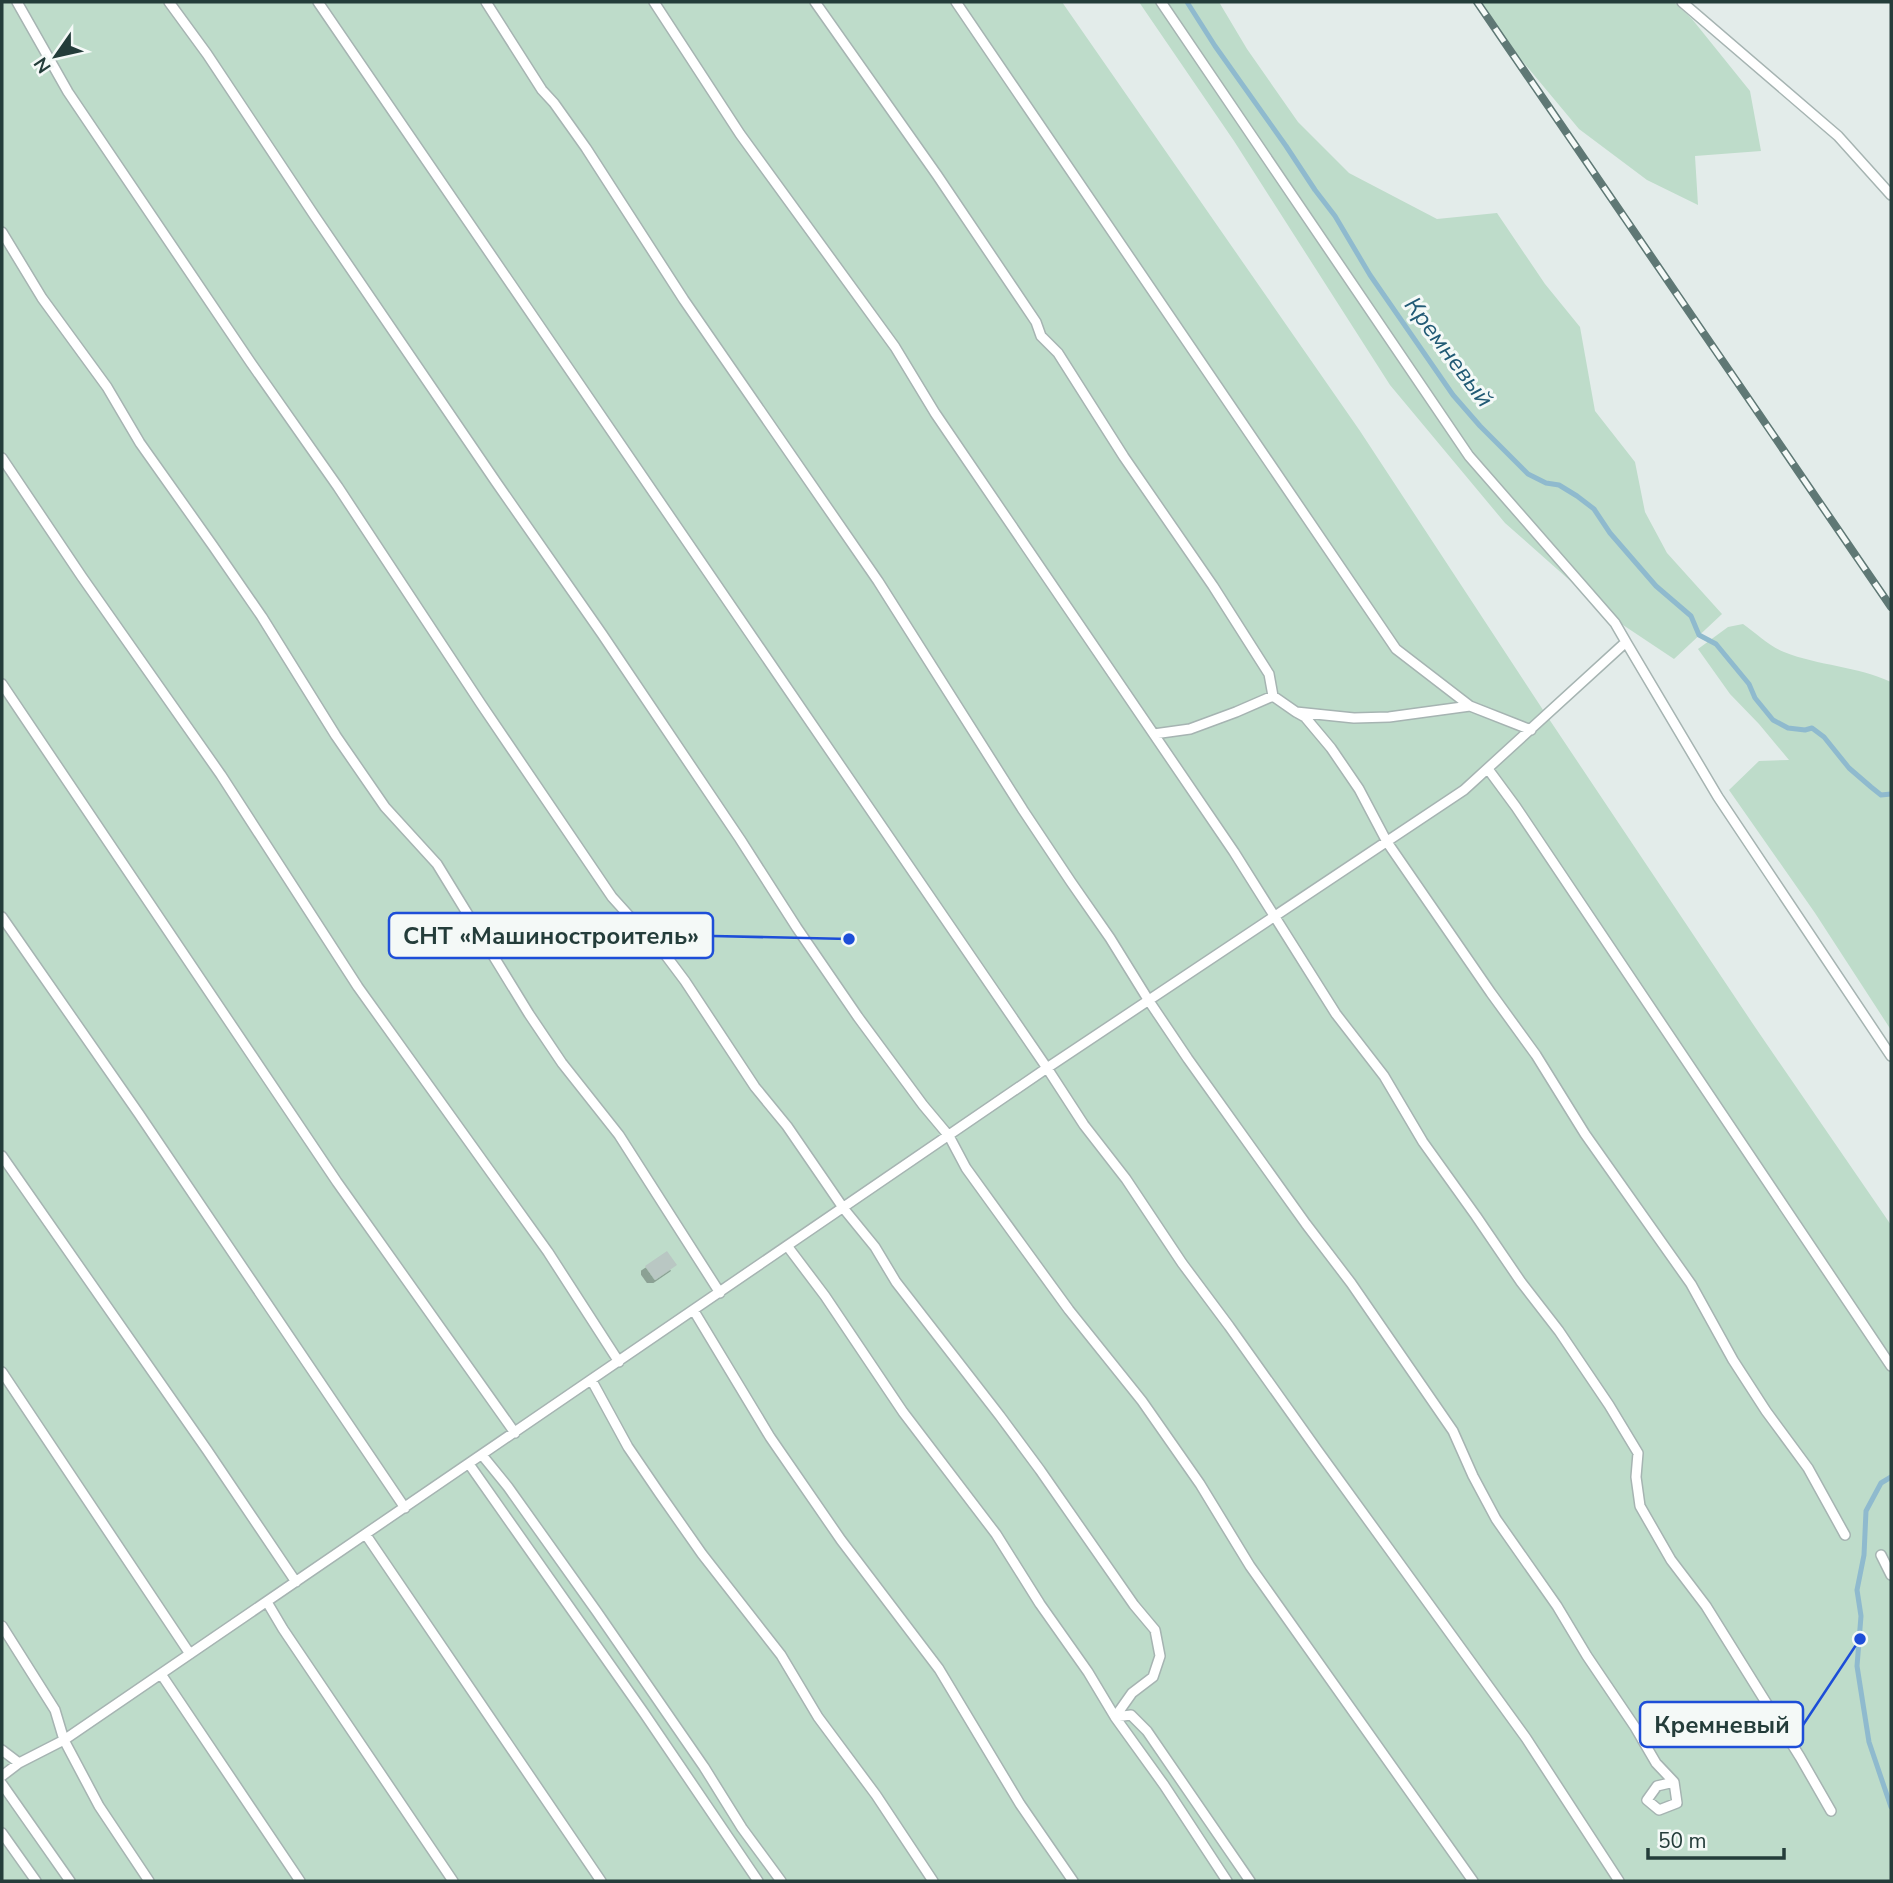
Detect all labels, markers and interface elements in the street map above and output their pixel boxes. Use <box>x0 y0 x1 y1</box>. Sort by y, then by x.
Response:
north arrow <box>21 21 91 91</box>
text: N <box>28 52 57 78</box>
water label: Кремневый <box>1397 290 1501 414</box>
callout: СНТ «Машиностроитель» <box>389 913 713 958</box>
text: СНТ «Машиностроитель» <box>403 920 699 952</box>
callout: Кремневый <box>1640 1702 1803 1747</box>
text: Кремневый <box>1654 1709 1790 1741</box>
scale bar <box>1648 1816 1784 1860</box>
text: 50 m <box>1658 1827 1707 1855</box>

